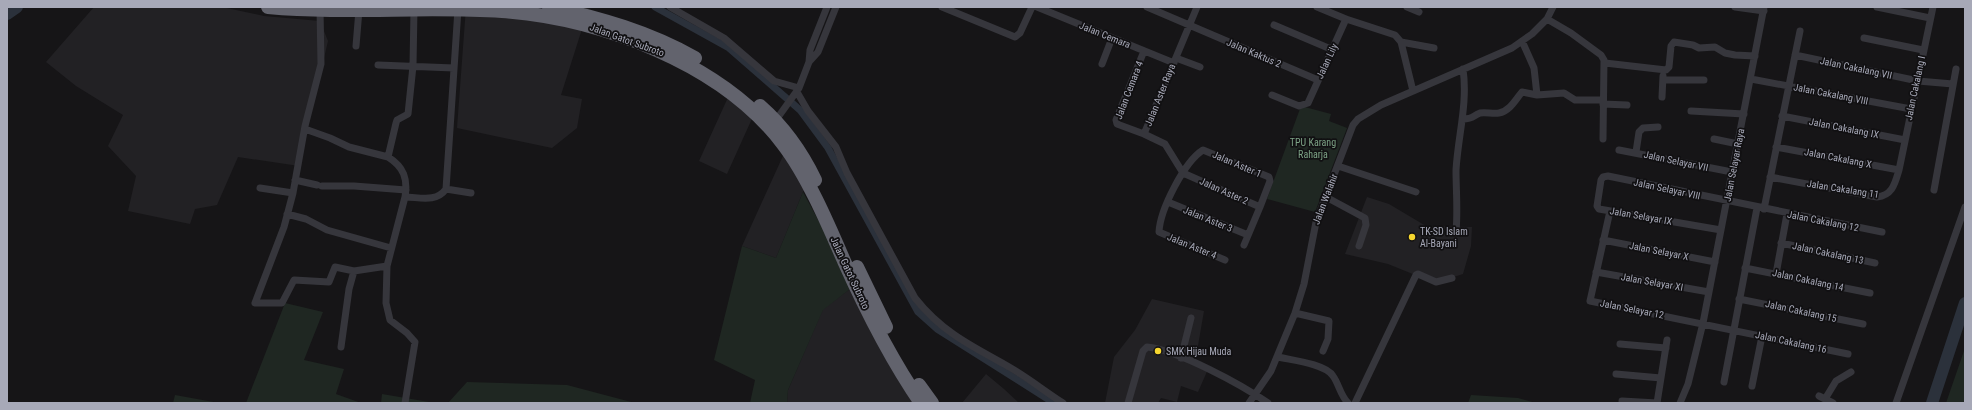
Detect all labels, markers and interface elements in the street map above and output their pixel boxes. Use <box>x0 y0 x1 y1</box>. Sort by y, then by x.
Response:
street label: Jalan Cemara <box>1078 20 1132 50</box>
street label: Jalan Gatot Subroto <box>588 21 666 59</box>
street label: Jalan Kaktus 2 <box>1225 37 1283 69</box>
street label: Jalan Lily <box>1314 42 1340 80</box>
street label: Jalan Cakalang VII <box>1819 55 1893 81</box>
street label: Jalan Cakalang I <box>1903 55 1927 121</box>
street label: Jalan Cemara 4 <box>1113 59 1145 121</box>
street label: Jalan Aster Raya <box>1143 62 1178 128</box>
street label: Jalan Cakalang VIII <box>1793 81 1869 107</box>
street label: Jalan Cakalang IX <box>1808 116 1880 140</box>
street label: Jalan Selayar Raya <box>1722 127 1746 202</box>
park label: TPU Karang Raharja <box>1290 137 1336 160</box>
street label: Jalan Cakalang X <box>1803 146 1873 170</box>
street label: Jalan Aster 1 <box>1211 149 1263 179</box>
street label: Jalan Selayar VII <box>1643 149 1709 173</box>
street label: Jalan Walahir <box>1310 172 1340 226</box>
street label: Jalan Aster 2 <box>1198 175 1250 207</box>
street label: Jalan Selayar VIII <box>1633 177 1701 201</box>
street label: Jalan Cakalang 11 <box>1806 178 1880 200</box>
street label: Jalan Aster 3 <box>1182 204 1234 234</box>
street label: Jalan Selayar IX <box>1609 205 1673 227</box>
street label: Jalan Cakalang 12 <box>1786 209 1860 233</box>
place label: TK-SD Islam Al-Bayani <box>1420 226 1468 249</box>
street label: Jalan Aster 4 <box>1166 231 1218 261</box>
marker: TK-SD Islam Al-Bayani <box>1407 232 1417 242</box>
street label: Jalan Gatot Subroto <box>828 235 872 311</box>
street label: Jalan Selayar X <box>1628 240 1690 262</box>
street label: Jalan Cakalang 13 <box>1791 240 1865 266</box>
street label: Jalan Cakalang 14 <box>1771 267 1845 293</box>
street label: Jalan Selayar XI <box>1620 271 1684 293</box>
street label: Jalan Selayar 12 <box>1599 297 1665 321</box>
street label: Jalan Cakalang 15 <box>1764 298 1838 324</box>
street label: Jalan Cakalang 16 <box>1754 329 1828 355</box>
marker: SMK Hijau Muda <box>1153 346 1163 356</box>
place label: SMK Hijau Muda <box>1166 346 1231 357</box>

